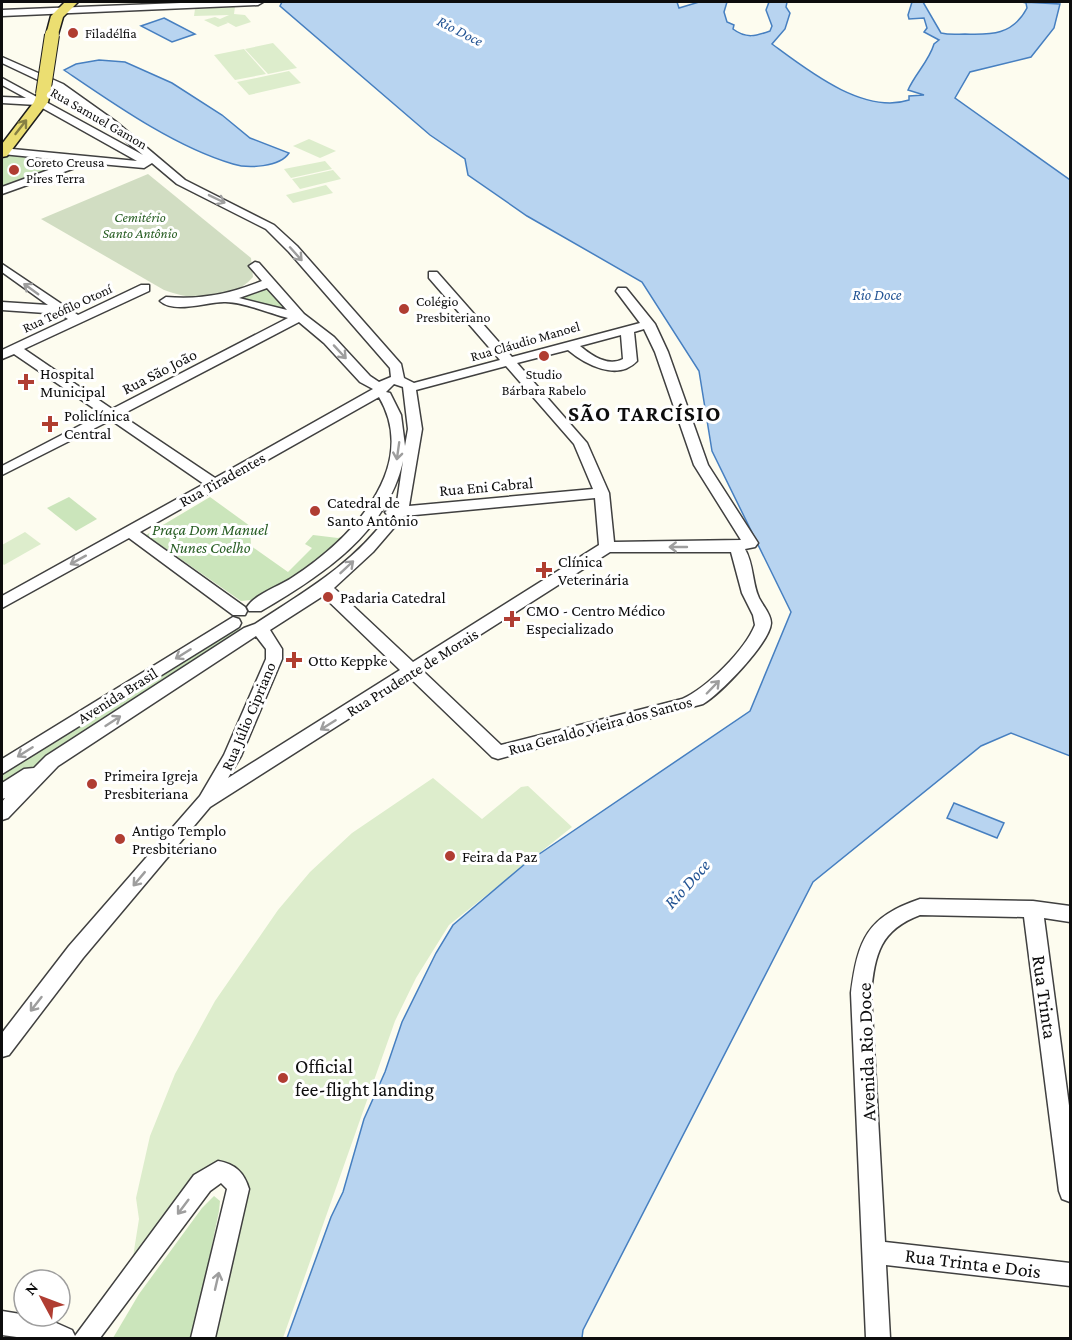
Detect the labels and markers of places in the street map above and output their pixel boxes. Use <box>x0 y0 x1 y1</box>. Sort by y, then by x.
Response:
place label: Filadélfia <box>85 25 137 41</box>
marker: Filadélfia <box>66 26 80 40</box>
place label: Coreto Creusa Pires Terra <box>26 154 105 186</box>
marker: Coreto Creusa Pires Terra <box>7 163 21 177</box>
place label: Colégio Presbiteriano <box>416 293 490 325</box>
marker: Colégio Presbiteriano <box>397 302 411 316</box>
marker: Studio Bárbara Rabelo <box>537 349 551 363</box>
place label: Hospital Municipal <box>40 365 105 401</box>
place label: Studio Bárbara Rabelo <box>502 366 586 398</box>
marker: Hospital Municipal <box>17 373 35 391</box>
place label: Policlínica Central <box>64 407 130 442</box>
marker: Policlínica Central <box>41 415 59 433</box>
place label: Catedral de Santo Antônio <box>327 494 418 529</box>
marker: Catedral de Santo Antônio <box>308 504 322 518</box>
place label: Clínica Veterinária <box>558 553 629 588</box>
marker: Clínica Veterinária <box>535 561 553 579</box>
place label: Padaria Catedral <box>340 589 446 606</box>
marker: Padaria Catedral <box>321 590 335 604</box>
place label: CMO - Centro Médico Especializado <box>526 602 665 638</box>
marker: CMO - Centro Médico Especializado <box>503 610 521 628</box>
marker: Otto Keppke <box>285 651 303 669</box>
place label: Otto Keppke <box>308 652 388 670</box>
place label: Primeira Igreja Presbiteriana <box>104 767 199 802</box>
marker: Primeira Igreja Presbiteriana <box>85 777 99 791</box>
place label: Antigo Templo Presbiteriano <box>132 822 226 857</box>
marker: Antigo Templo Presbiteriano <box>113 832 127 846</box>
place label: Feira da Paz <box>462 848 538 865</box>
marker: Feira da Paz <box>443 849 457 863</box>
place label: Official fee-flight landing <box>295 1055 435 1101</box>
marker: Official fee-flight landing <box>276 1071 290 1085</box>

